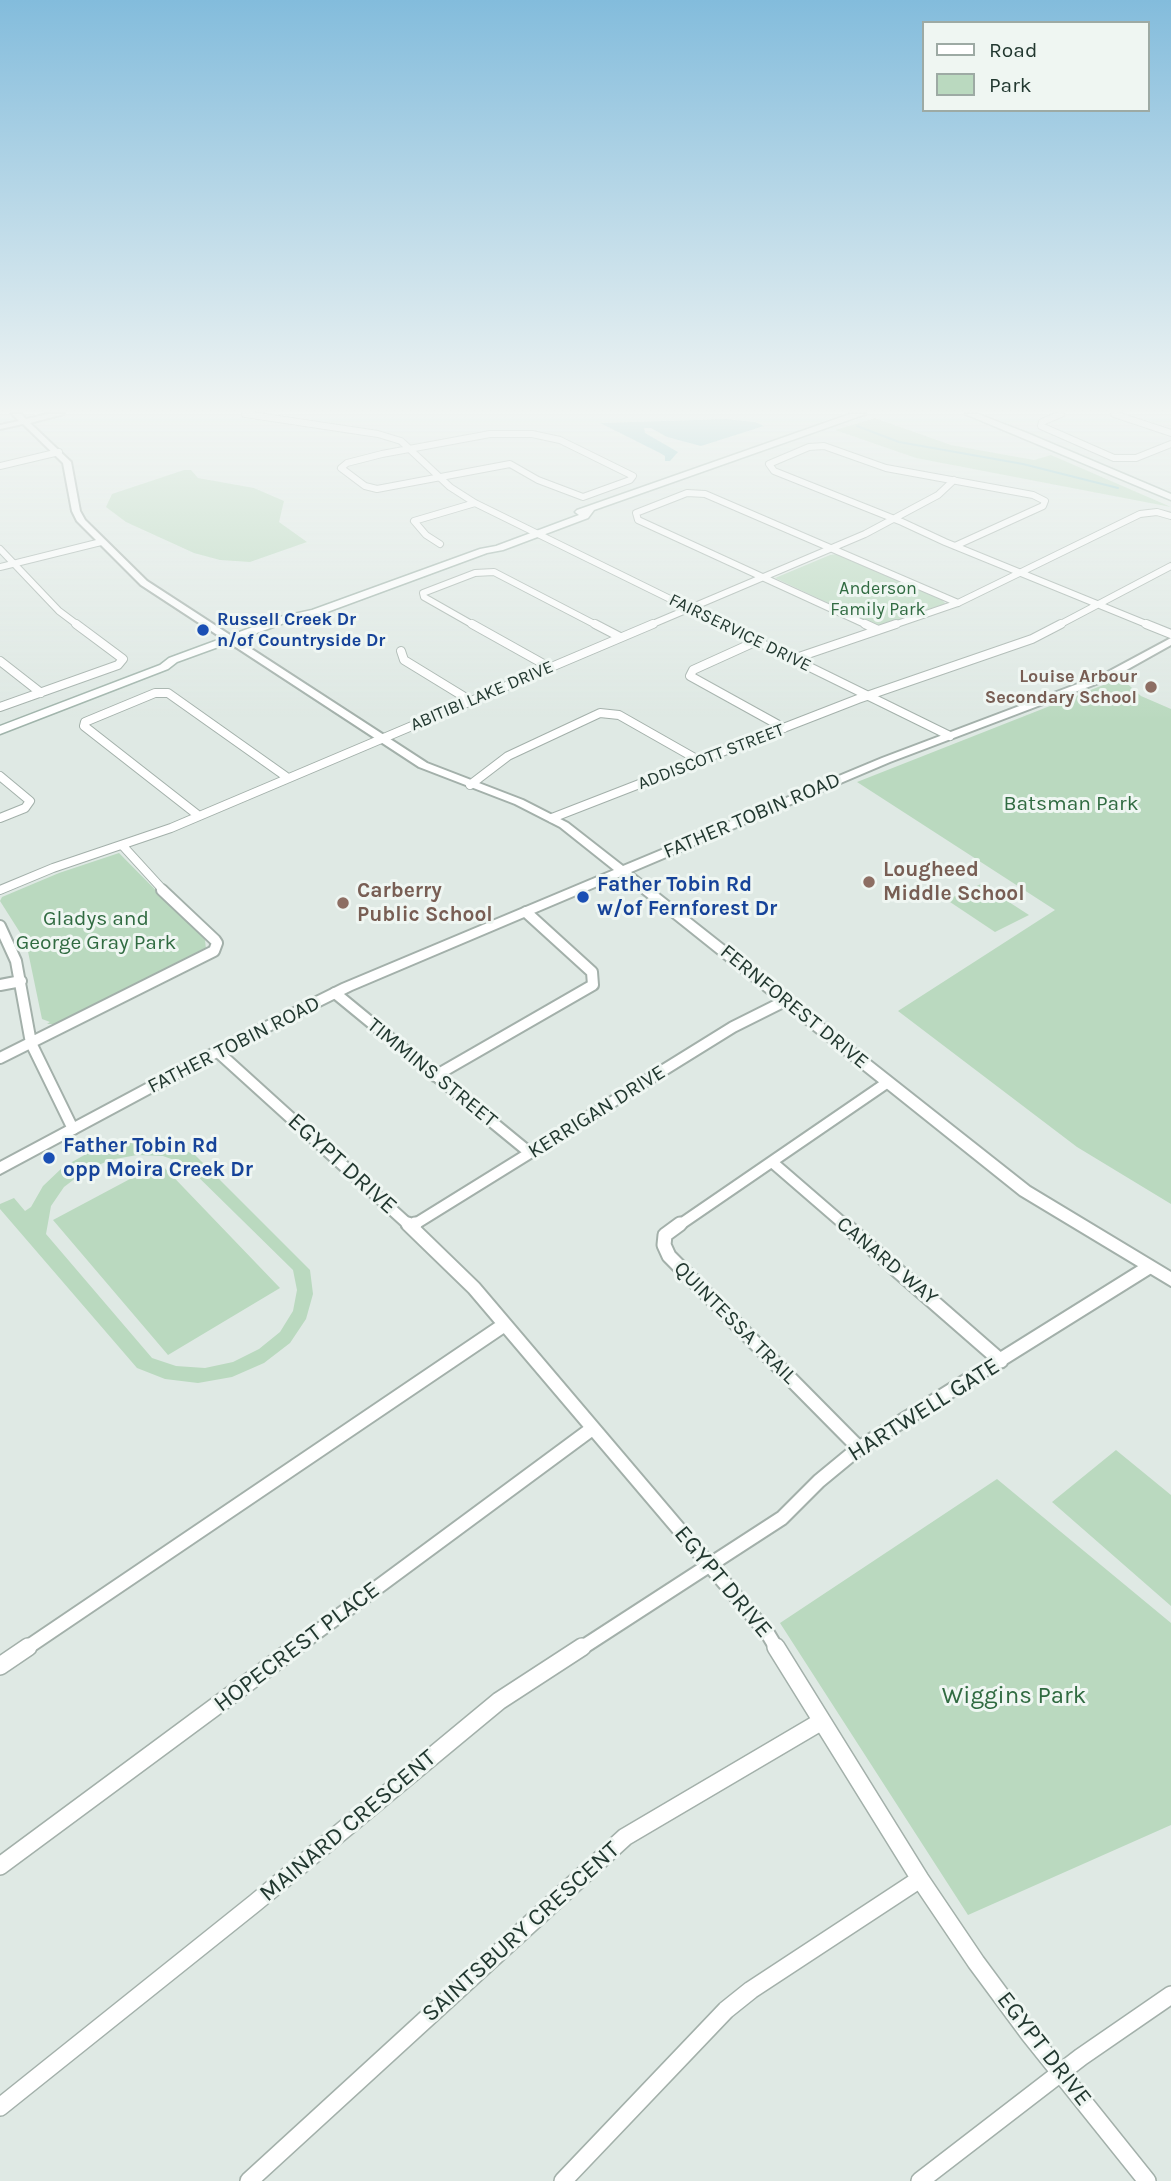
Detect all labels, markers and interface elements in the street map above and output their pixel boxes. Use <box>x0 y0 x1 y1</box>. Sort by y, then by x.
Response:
legend <box>922 21 1150 112</box>
text: Road <box>989 38 1037 62</box>
text: Park <box>989 73 1032 97</box>
park label: Anderson Family Park <box>830 578 926 620</box>
street label: FAIRSERVICE DRIVE <box>665 589 815 677</box>
place label: Russell Creek Dr n/of Countryside Dr <box>217 609 385 652</box>
marker: Russell Creek Dr n/of Countryside Dr <box>195 622 211 638</box>
street label: ABITIBI LAKE DRIVE <box>407 656 557 736</box>
place label: Louise Arbour Secondary School <box>985 666 1137 708</box>
marker: Louise Arbour Secondary School <box>1143 679 1159 695</box>
street label: ADDISCOTT STREET <box>635 719 787 795</box>
street label: FATHER TOBIN ROAD <box>660 767 844 865</box>
park label: Batsman Park <box>1003 791 1139 817</box>
place label: Lougheed Middle School <box>883 857 1025 907</box>
place label: Father Tobin Rd w/of Fernforest Dr <box>597 872 777 922</box>
marker: Lougheed Middle School <box>861 874 877 890</box>
place label: Carberry Public School <box>357 878 493 928</box>
marker: Father Tobin Rd w/of Fernforest Dr <box>575 889 591 905</box>
marker: Carberry Public School <box>335 895 351 911</box>
park label: Gladys and George Gray Park <box>16 906 176 956</box>
street label: FERNFOREST DRIVE <box>715 939 873 1075</box>
street label: FATHER TOBIN ROAD <box>144 991 324 1099</box>
street label: TIMMINS STREET <box>362 1013 502 1133</box>
street label: KERRIGAN DRIVE <box>524 1060 670 1164</box>
street label: EGYPT DRIVE <box>281 1107 403 1221</box>
place label: Father Tobin Rd opp Moira Creek Dr <box>63 1133 253 1183</box>
marker: Father Tobin Rd opp Moira Creek Dr <box>41 1150 57 1166</box>
street label: CANARD WAY <box>831 1211 943 1311</box>
street label: QUINTESSA TRAIL <box>668 1256 802 1390</box>
street label: HARTWELL GATE <box>843 1352 1005 1468</box>
street label: EGYPT DRIVE <box>668 1520 778 1644</box>
street label: HOPECREST PLACE <box>209 1575 385 1719</box>
park label: Wiggins Park <box>942 1682 1086 1710</box>
street label: MAINARD CRESCENT <box>254 1744 442 1908</box>
street label: SAINTSBURY CRESCENT <box>416 1836 626 2028</box>
street label: EGYPT DRIVE <box>990 1986 1098 2112</box>

